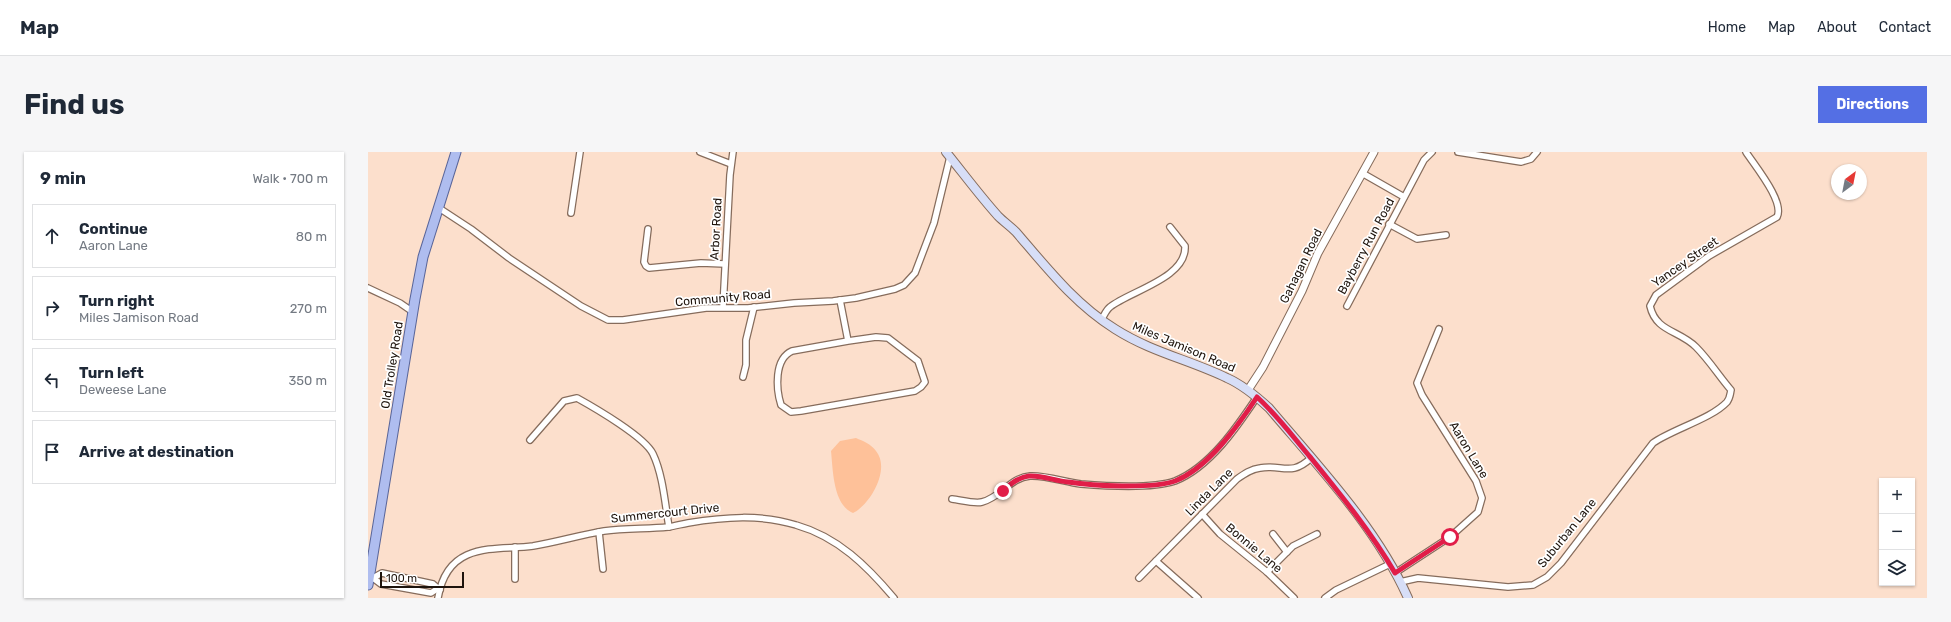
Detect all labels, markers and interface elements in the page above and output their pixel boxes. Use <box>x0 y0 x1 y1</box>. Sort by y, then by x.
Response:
text: Map <box>20 16 59 39</box>
text: Home <box>1708 19 1746 36</box>
text: Map <box>1768 19 1795 36</box>
text: About <box>1817 19 1857 36</box>
text: Contact <box>1879 19 1931 36</box>
button: Directions <box>1818 86 1927 123</box>
text: Find us <box>24 88 124 121</box>
north arrow <box>1831 164 1867 200</box>
text: 9 min <box>40 168 86 188</box>
text: Walk · 700 m <box>252 171 328 186</box>
street label: Bayberry Run Road <box>1335 195 1397 297</box>
street label: Arbor Road <box>707 198 725 260</box>
text: Continue <box>79 220 148 238</box>
icon: ahead <box>41 225 63 247</box>
street label: Gahagan Road <box>1277 226 1325 306</box>
text: 80 m <box>296 229 327 244</box>
street label: Yancey Street <box>1649 234 1721 290</box>
text: Aaron Lane <box>79 238 148 253</box>
street label: Community Road <box>675 287 771 309</box>
text: Turn right <box>79 292 154 310</box>
icon: right <box>41 297 63 319</box>
text: 270 m <box>290 301 327 316</box>
text: Miles Jamison Road <box>79 310 199 325</box>
street label: Miles Jamison Road <box>1130 319 1238 375</box>
street label: Old Trolley Road <box>378 320 406 410</box>
text: Turn left <box>79 364 144 382</box>
icon: left <box>41 369 63 391</box>
text: 350 m <box>288 373 327 388</box>
text: Deweese Lane <box>79 382 167 397</box>
street label: Aaron Lane <box>1447 419 1492 481</box>
icon: arrive <box>41 441 63 463</box>
text: Arrive at destination <box>79 443 234 461</box>
street label: Linda Lane <box>1182 465 1236 519</box>
map controls <box>1879 478 1915 586</box>
button: + <box>1879 478 1915 514</box>
route end <box>994 482 1012 500</box>
street label: Suburban Lane <box>1535 495 1599 570</box>
street label: Summercourt Drive <box>610 500 720 526</box>
button: − <box>1879 514 1915 550</box>
street label: Bonnie Lane <box>1223 520 1285 576</box>
route start <box>1441 528 1459 546</box>
button: layers <box>1879 550 1915 586</box>
scale bar <box>380 570 464 589</box>
text: 100 m <box>386 572 417 585</box>

